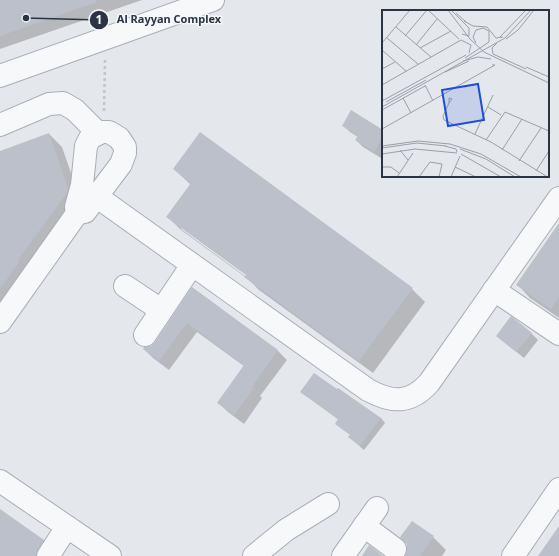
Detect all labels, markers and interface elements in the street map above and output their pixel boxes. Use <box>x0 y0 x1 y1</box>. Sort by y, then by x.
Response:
callout: Al Rayyan Complex <box>89 8 229 31</box>
inset map <box>382 10 549 177</box>
text: 1 <box>96 11 102 28</box>
text: Al Rayyan Complex <box>117 11 222 26</box>

